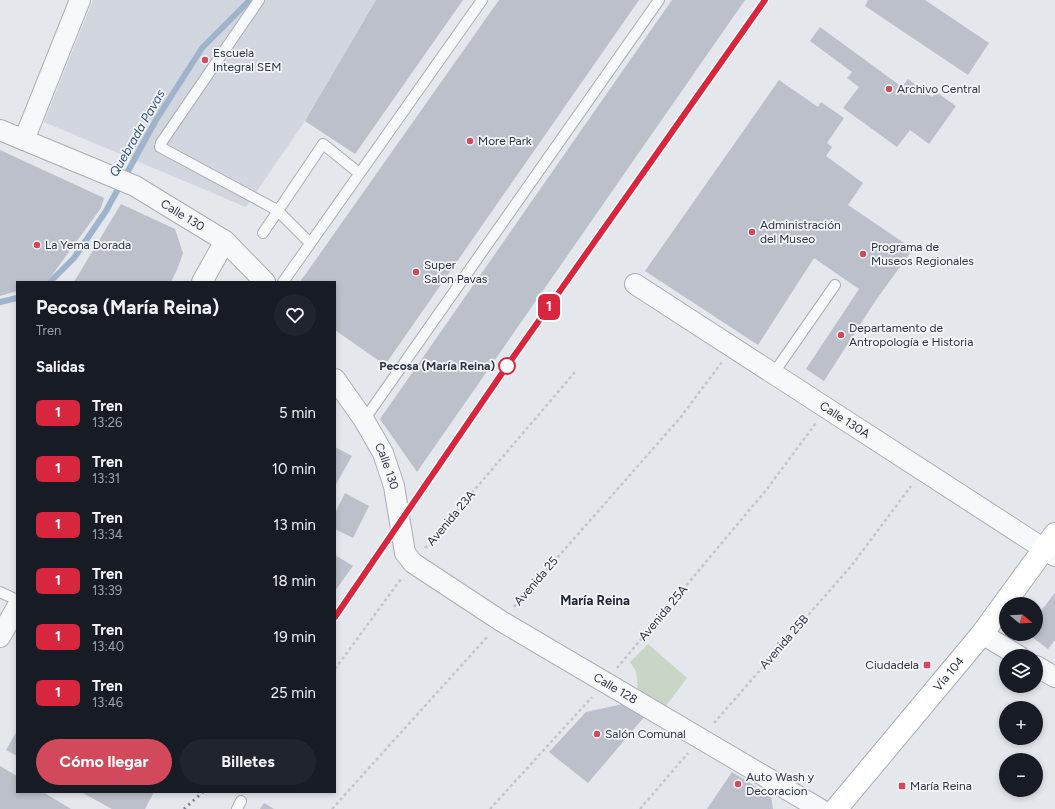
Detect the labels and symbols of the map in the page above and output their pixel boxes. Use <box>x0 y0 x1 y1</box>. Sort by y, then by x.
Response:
place label: Escuela Integral SEM <box>213 46 281 74</box>
marker: Escuela Integral SEM <box>200 55 210 65</box>
place label: Archivo Central <box>897 82 980 96</box>
marker: Archivo Central <box>884 84 894 94</box>
water label: Quebrada Pavas <box>106 87 168 179</box>
place label: More Park <box>478 134 532 148</box>
marker: More Park <box>465 136 475 146</box>
street label: Calle 130 <box>158 196 207 234</box>
place label: Administración del Museo <box>760 218 841 246</box>
marker: Administración del Museo <box>747 227 757 237</box>
place label: La Yema Dorada <box>45 238 131 252</box>
marker: La Yema Dorada <box>32 240 42 250</box>
place label: Programa de Museos Regionales <box>871 240 974 268</box>
marker: Programa de Museos Regionales <box>858 249 868 259</box>
place label: Super Salon Pavas <box>424 258 488 286</box>
marker: Super Salon Pavas <box>411 267 421 277</box>
line badge: 1 <box>536 294 562 320</box>
place label: Departamento de Antropología e Historia <box>849 321 973 349</box>
marker: Departamento de Antropología e Historia <box>836 330 846 340</box>
marker: Pecosa (María Reina) <box>498 357 516 375</box>
place label: Pecosa (María Reina) <box>379 359 495 373</box>
street label: Calle 130A <box>817 399 873 441</box>
street label: Calle 130 <box>372 440 402 492</box>
street label: Avenida 23A <box>424 488 478 548</box>
street label: Avenida 25 <box>511 554 561 608</box>
street label: Avenida 25A <box>636 582 690 644</box>
district label: María Reina <box>560 593 630 608</box>
north arrow <box>999 597 1043 641</box>
street label: Avenida 25B <box>757 612 811 672</box>
street label: Vía 104 <box>930 653 967 694</box>
place label: Ciudadela <box>865 658 919 672</box>
marker: Ciudadela <box>922 660 932 670</box>
street label: Calle 128 <box>591 670 640 707</box>
place label: Salón Comunal <box>605 727 686 741</box>
marker: Salón Comunal <box>592 729 602 739</box>
place label: Auto Wash y Decoracion <box>746 770 815 798</box>
marker: Auto Wash y Decoracion <box>733 779 743 789</box>
place label: María Reina <box>910 779 972 793</box>
marker: María Reina <box>897 781 907 791</box>

